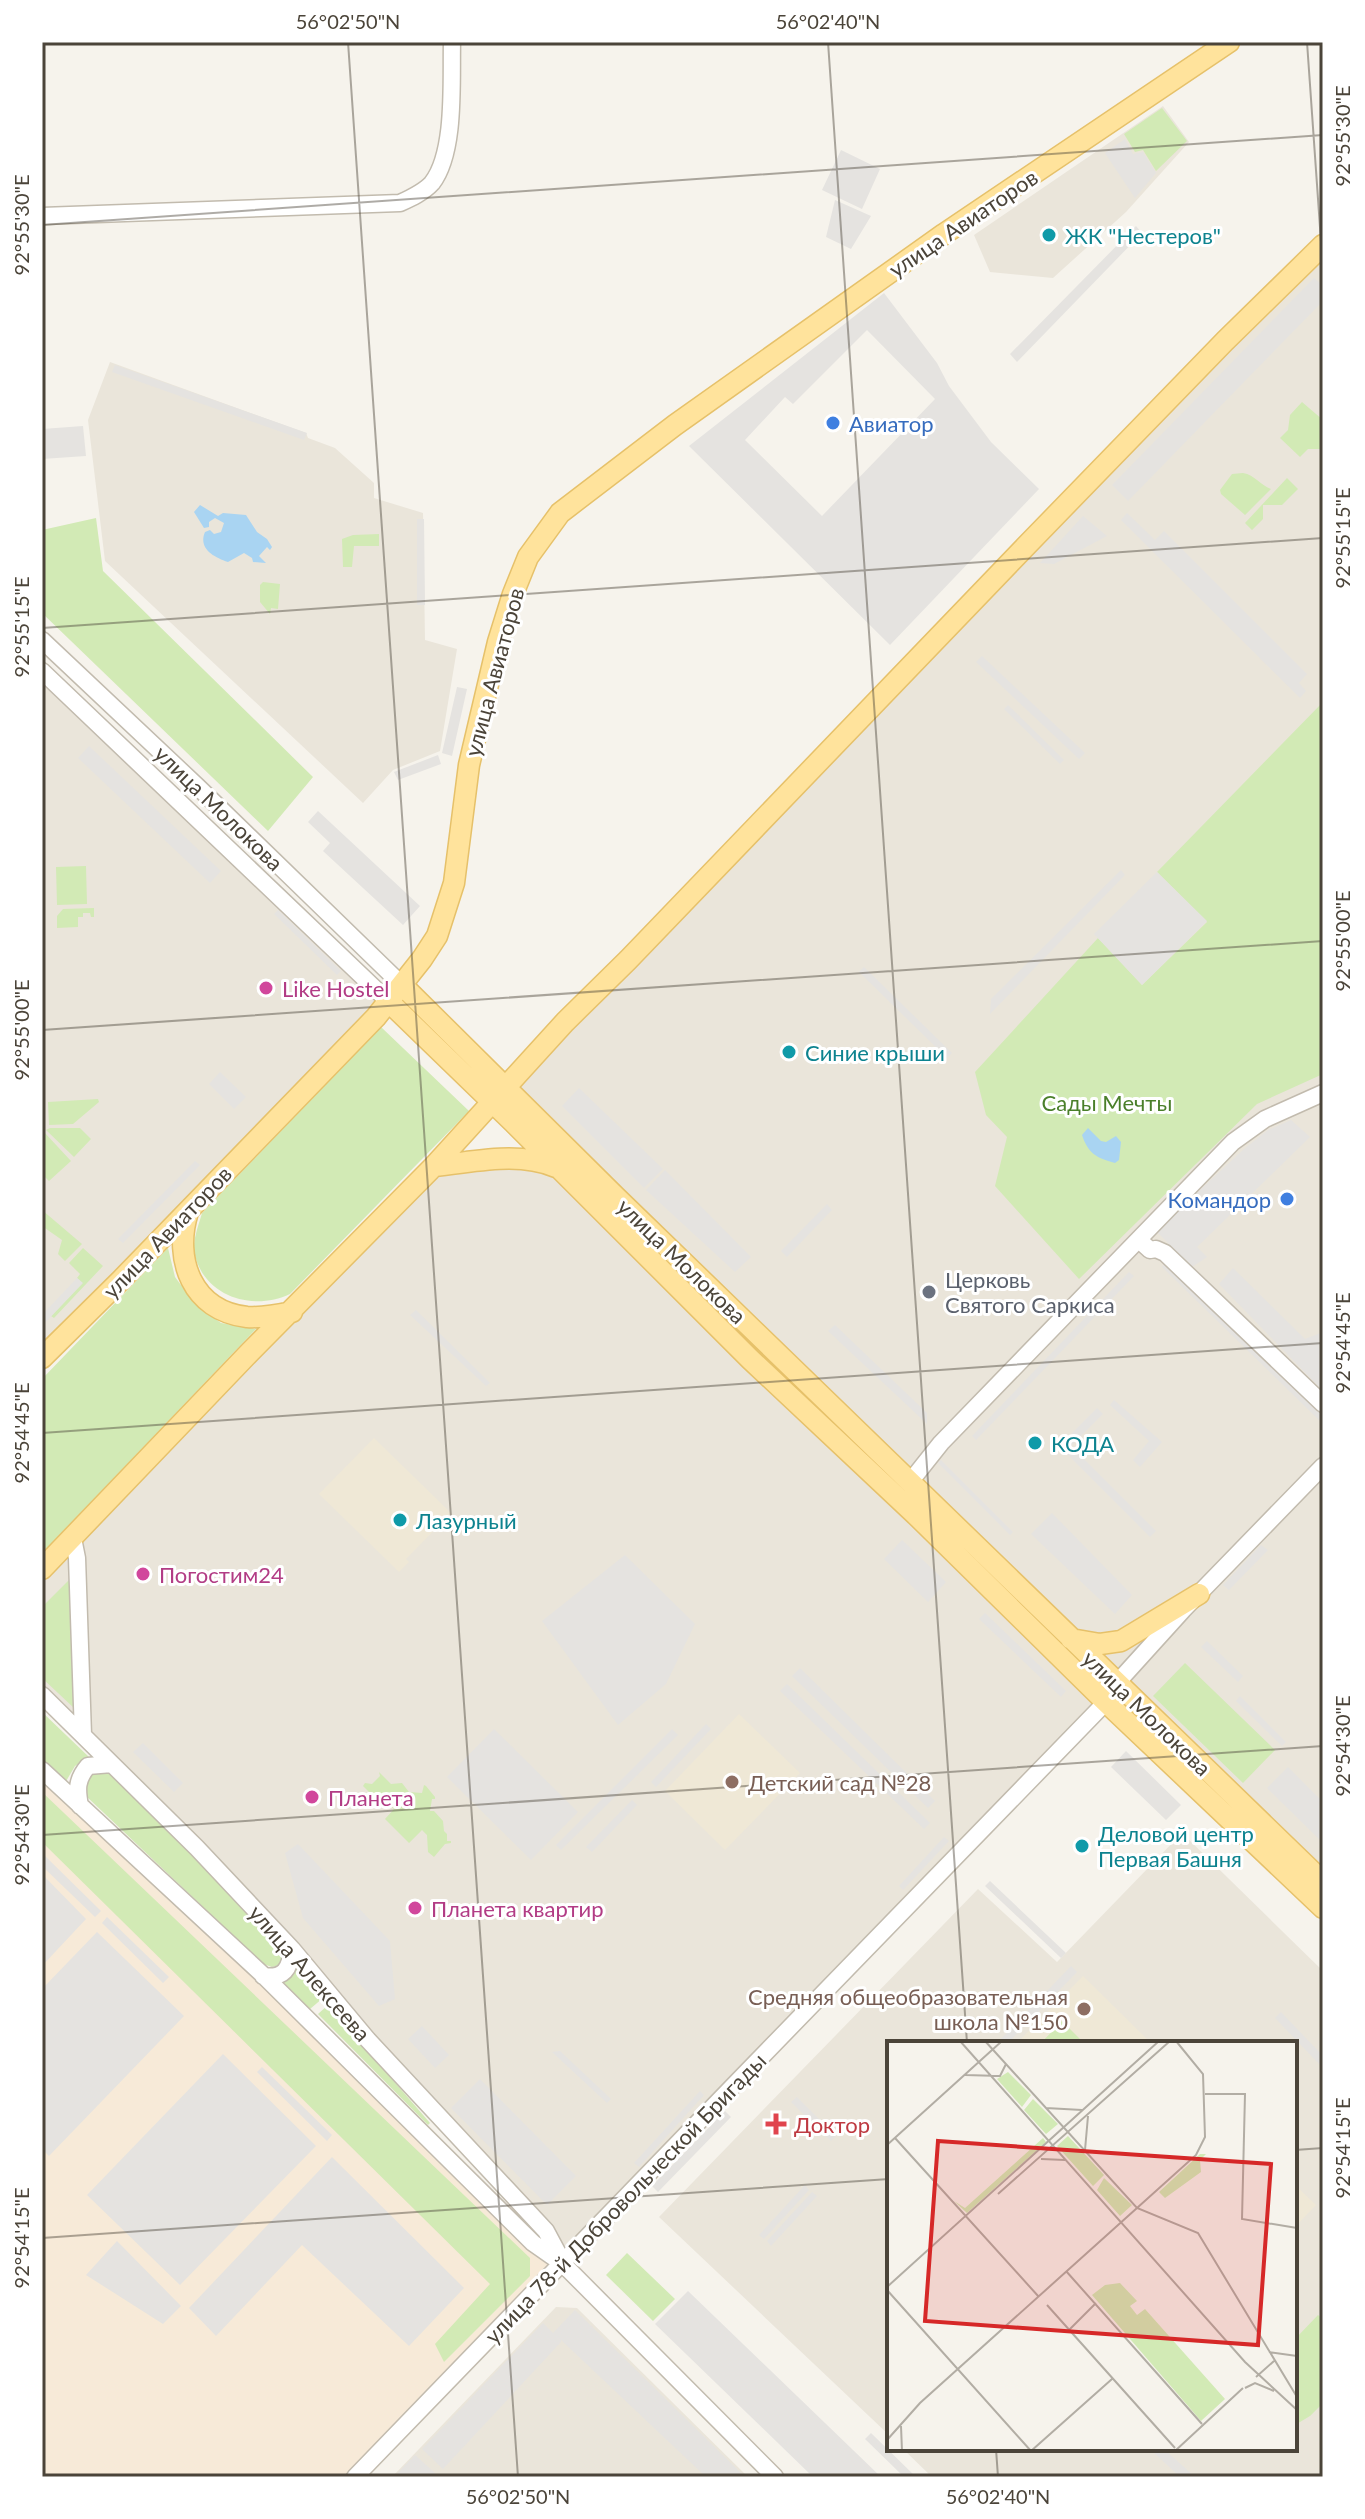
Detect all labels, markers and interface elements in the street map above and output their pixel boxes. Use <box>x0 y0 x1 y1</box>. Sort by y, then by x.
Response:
text: 56°02'50"N <box>296 9 400 33</box>
text: 56°02'40"N <box>776 9 880 33</box>
text: 92°55'30"E <box>1330 86 1354 186</box>
street label: улица Авиаторов <box>883 163 1043 283</box>
text: 92°55'30"E <box>9 175 33 275</box>
place label: ЖК "Нестеров" <box>1065 222 1221 249</box>
marker: ЖК "Нестеров" <box>1040 226 1058 244</box>
place label: Авиатор <box>849 410 934 437</box>
marker: Авиатор <box>824 414 842 432</box>
text: 92°55'15"E <box>1330 488 1354 588</box>
text: 92°55'15"E <box>9 577 33 677</box>
street label: улица Авиаторов <box>458 585 530 759</box>
street label: улица Молокова <box>149 740 289 876</box>
text: 92°55'00"E <box>1330 891 1354 991</box>
place label: Like Hostel <box>282 975 389 1002</box>
marker: Like Hostel <box>257 979 275 997</box>
text: 92°55'00"E <box>9 980 33 1080</box>
place label: Синие крыши <box>805 1039 945 1066</box>
marker: Синие крыши <box>780 1043 798 1061</box>
park label: Сады Мечты <box>1042 1089 1172 1116</box>
street label: улица Авиаторов <box>97 1160 237 1304</box>
place label: Командор <box>1168 1186 1271 1213</box>
marker: Командор <box>1278 1190 1296 1208</box>
street label: улица Молокова <box>612 1193 752 1329</box>
place label: Церковь Святого Саркиса <box>945 1266 1115 1318</box>
marker: Церковь Святого Саркиса <box>920 1283 938 1301</box>
text: 92°54'45"E <box>1330 1293 1354 1393</box>
text: 92°54'45"E <box>9 1383 33 1483</box>
place label: КОДА <box>1051 1430 1114 1457</box>
marker: КОДА <box>1026 1434 1044 1452</box>
place label: Лазурный <box>415 1507 517 1534</box>
marker: Лазурный <box>391 1511 409 1529</box>
place label: Погостим24 <box>159 1561 284 1588</box>
marker: Погостим24 <box>134 1565 152 1583</box>
street label: улица Молокова <box>1077 1645 1217 1781</box>
text: 92°54'30"E <box>1330 1696 1354 1796</box>
place label: Детский сад №28 <box>748 1769 931 1796</box>
marker: Детский сад №28 <box>723 1773 741 1791</box>
place label: Планета <box>328 1784 414 1811</box>
text: 92°54'30"E <box>9 1785 33 1885</box>
marker: Планета <box>303 1788 321 1806</box>
place label: Деловой центр Первая Башня <box>1098 1820 1254 1872</box>
marker: Деловой центр Первая Башня <box>1073 1837 1091 1855</box>
place label: Планета квартир <box>431 1895 604 1922</box>
street label: улица Алексеева <box>244 1899 376 2047</box>
marker: Планета квартир <box>406 1899 424 1917</box>
place label: Средняя общеобразовательная школа №150 <box>748 1983 1068 2035</box>
marker: Средняя общеобразовательная школа №150 <box>1075 2000 1093 2018</box>
inset map <box>887 2041 1297 2451</box>
street label: улица 78-й Добровольческой Бригады <box>479 2047 771 2349</box>
text: 92°54'15"E <box>1330 2098 1354 2198</box>
place label: Доктор <box>794 2111 870 2138</box>
marker: Доктор <box>765 2113 787 2135</box>
text: 92°54'15"E <box>9 2188 33 2288</box>
text: 56°02'50"N <box>466 2484 570 2508</box>
text: 56°02'40"N <box>946 2484 1050 2508</box>

